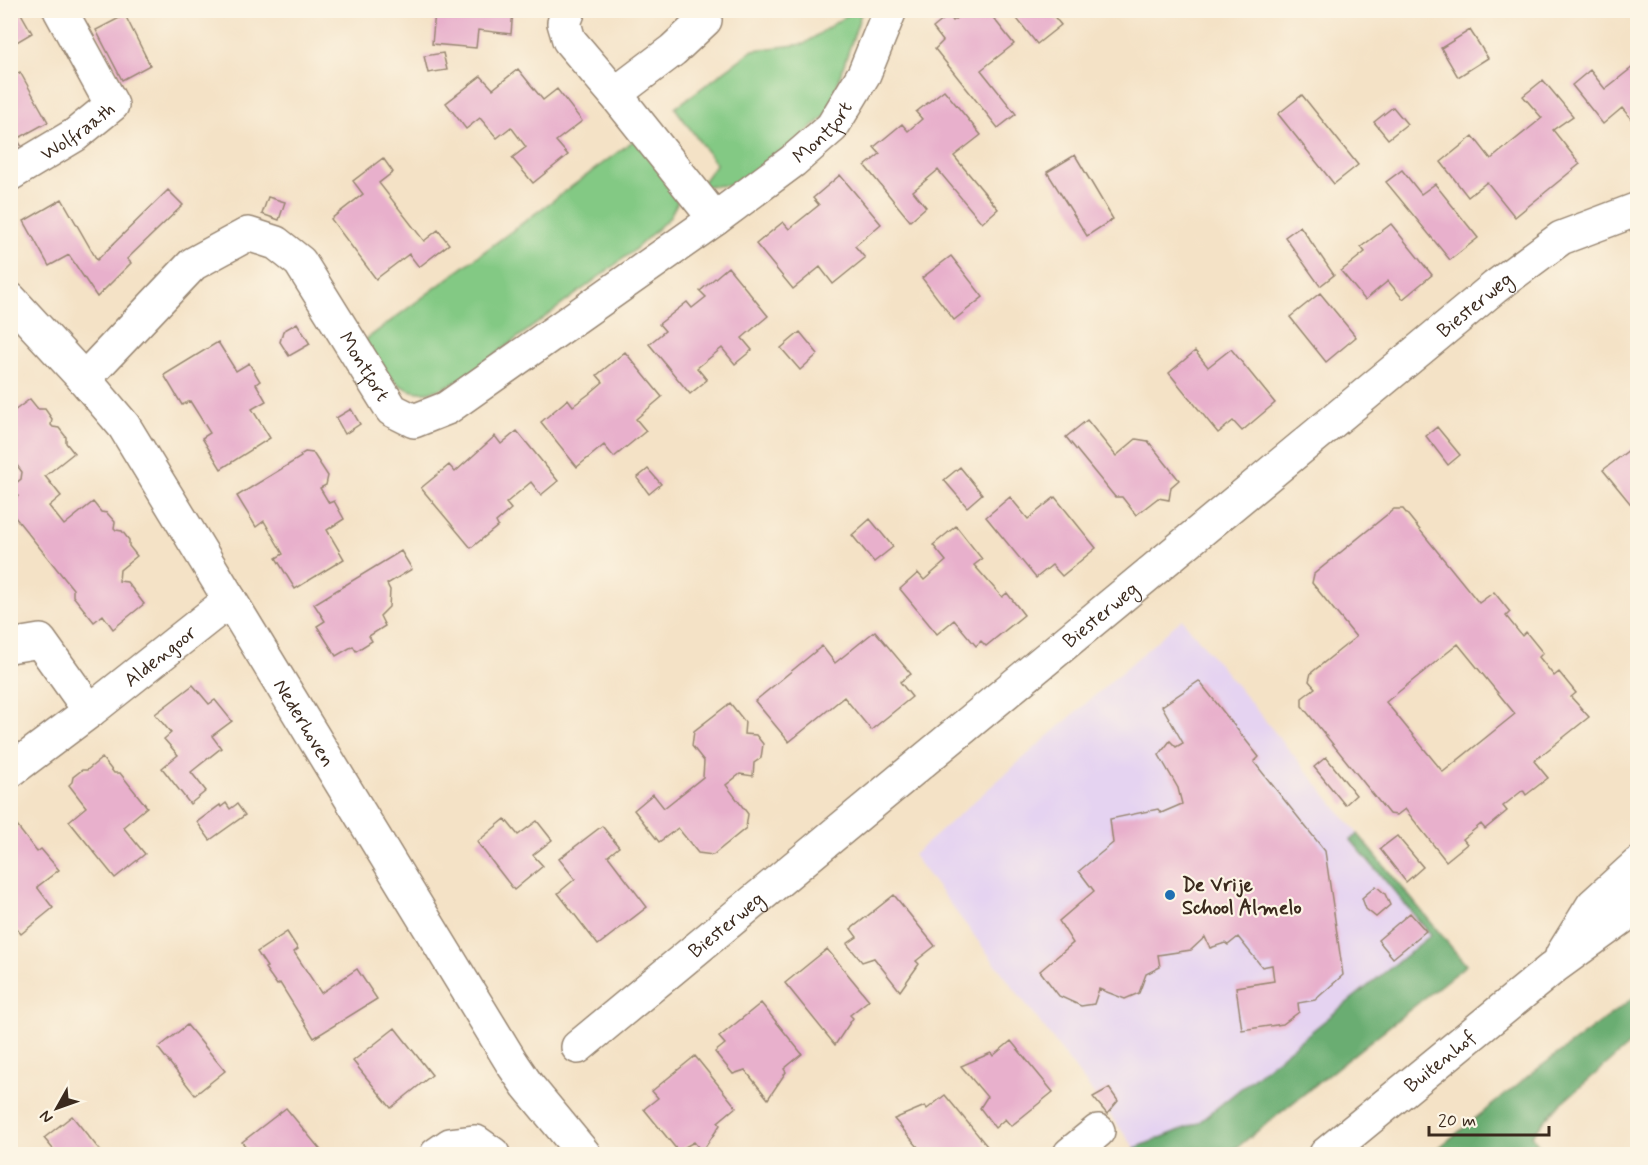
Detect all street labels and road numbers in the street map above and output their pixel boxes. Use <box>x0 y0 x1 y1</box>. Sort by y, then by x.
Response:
street label: Wolfraath <box>36 96 121 168</box>
street label: Montfort <box>787 97 859 171</box>
street label: Biesterweg <box>1432 266 1519 345</box>
street label: Montfort <box>332 327 395 407</box>
street label: Biesterweg <box>1057 576 1145 655</box>
street label: Aldengoor <box>119 619 203 694</box>
street label: Nederhoven <box>266 674 341 773</box>
street label: Biesterweg <box>683 886 771 965</box>
street label: Buitenhof <box>1399 1024 1482 1099</box>

